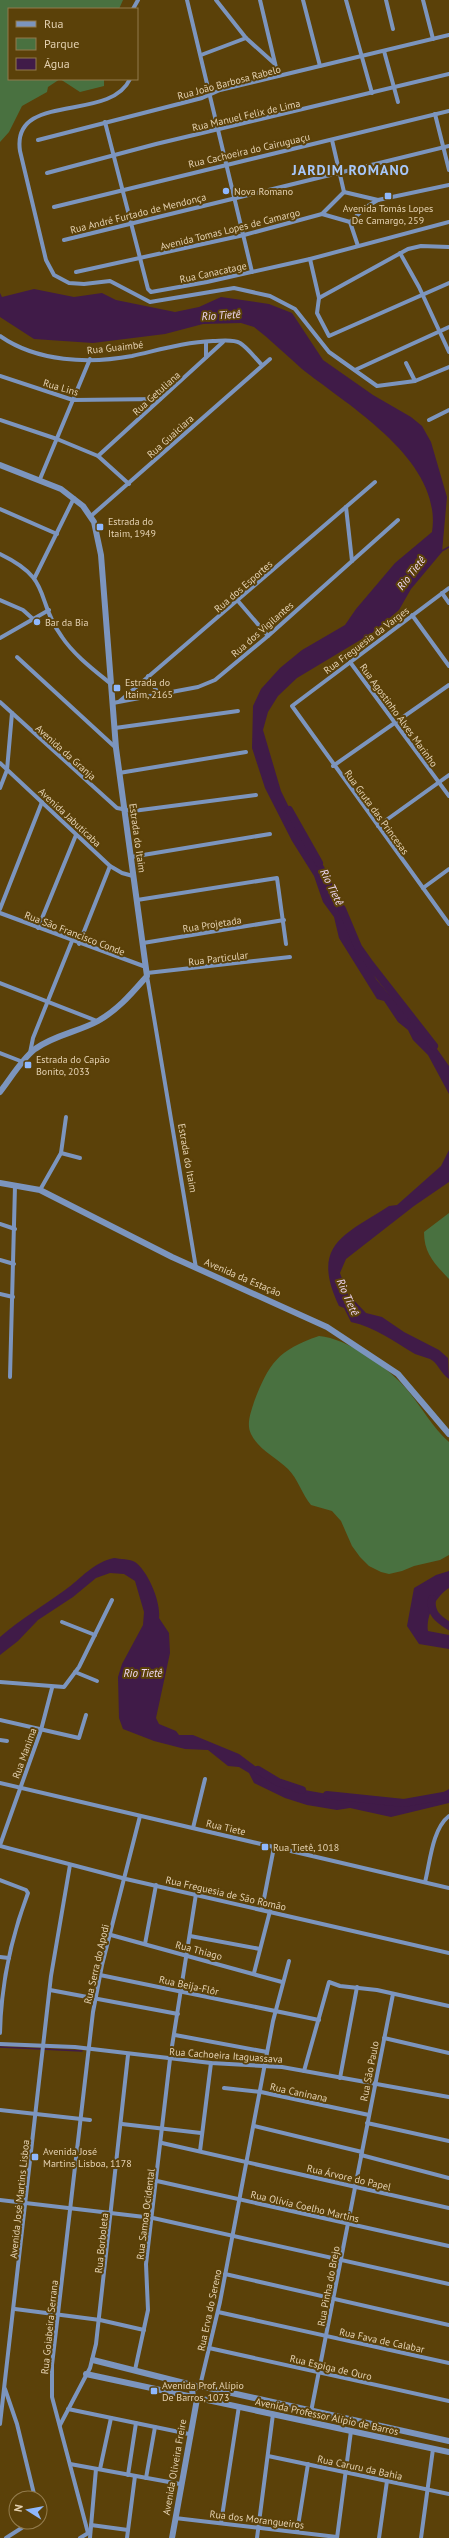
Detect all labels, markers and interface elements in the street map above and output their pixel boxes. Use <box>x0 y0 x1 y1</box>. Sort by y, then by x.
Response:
legend <box>8 8 138 80</box>
text: Rua <box>44 16 63 31</box>
text: Parque <box>44 36 79 51</box>
text: Água <box>44 56 70 71</box>
street label: Rua João Barbosa Rabelo <box>176 62 282 103</box>
street label: Rua Manuel Felix de Lima <box>191 97 302 134</box>
street label: Rua Cachoeira do Cairuguaçu <box>187 130 311 171</box>
district label: JARDIM ROMANO <box>291 161 410 179</box>
place label: Nova Romano <box>234 185 293 198</box>
marker: Nova Romano <box>221 186 231 196</box>
street label: Rua André Furtado de Mendonça <box>69 190 207 237</box>
marker: Avenida Tomás Lopes De Camargo, 259 <box>383 191 393 201</box>
place label: Avenida Tomás Lopes De Camargo, 259 <box>343 202 433 227</box>
street label: Avenida Tomas Lopes de Camargo <box>159 206 302 253</box>
street label: Rua Canacatage <box>178 259 248 286</box>
water label: Rio Tietê <box>201 307 241 323</box>
street label: Rua Guaimbé <box>86 338 144 357</box>
street label: Rua Getuliana <box>130 368 183 418</box>
street label: Rua Lins <box>42 376 80 399</box>
street label: Rua Guaiciara <box>144 412 196 461</box>
place label: Estrada do Itaim, 1949 <box>108 515 156 540</box>
marker: Estrada do Itaim, 1949 <box>95 522 105 532</box>
water label: Rio Tietê <box>393 553 429 593</box>
street label: Rua dos Esportes <box>211 557 275 615</box>
street label: Rua dos Vigilantes <box>228 599 296 660</box>
street label: Rua Freguesia da Varges <box>321 604 412 677</box>
place label: Bar da Bia <box>45 616 88 629</box>
marker: Bar da Bia <box>32 617 42 627</box>
street label: Rua Agostinho Alves Marinho <box>357 661 440 770</box>
place label: Estrada do Itaim, 2165 <box>125 676 173 701</box>
marker: Estrada do Itaim, 2165 <box>112 683 122 693</box>
street label: Avenida da Granja <box>33 722 99 783</box>
street label: Rua Gruta das Princesas <box>341 767 412 857</box>
street label: Avenida Jabuticaba <box>36 785 104 850</box>
street label: Estrada do Itaim <box>126 803 149 874</box>
water label: Rio Tietê <box>317 866 347 908</box>
street label: Rua São Francisco Conde <box>23 908 127 959</box>
street label: Rua Projetada <box>182 913 242 936</box>
street label: Rua Particular <box>187 948 249 969</box>
place label: Estrada do Capão Bonito, 2033 <box>36 1053 110 1078</box>
marker: Estrada do Capão Bonito, 2033 <box>23 1060 33 1070</box>
street label: Estrada do Itaim <box>175 1123 200 1194</box>
street label: Avenida da Estação <box>202 1255 283 1300</box>
water label: Rio Tietê <box>334 1276 362 1318</box>
water label: Rio Tietê <box>124 1666 162 1680</box>
street label: Rua Manima <box>9 1726 40 1780</box>
street label: Rua Tiete <box>205 1817 247 1838</box>
place label: Rua Tietê, 1018 <box>273 1841 339 1854</box>
marker: Rua Tietê, 1018 <box>260 1842 270 1852</box>
street label: Rua Freguesia de São Romão <box>164 1873 288 1914</box>
street label: Rua Serra do Apodi <box>81 1923 112 2005</box>
street label: Rua Thiago <box>174 1938 224 1963</box>
street label: Rua Beija-Flôr <box>158 1973 220 1998</box>
street label: Rua São Paulo <box>357 2040 382 2102</box>
street label: Rua Cachoeira Itaguassava <box>169 2045 283 2066</box>
street label: Rua Caninana <box>269 2080 329 2105</box>
street label: Avenida José Martins Lisboa <box>7 2139 32 2259</box>
place label: Avenida José Martins Lisboa, 1178 <box>43 2145 132 2170</box>
marker: Avenida José Martins Lisboa, 1178 <box>30 2152 40 2162</box>
street label: Rua Árvore do Papel <box>306 2161 392 2194</box>
street label: Rua Samoa Ocidental <box>133 2168 158 2260</box>
street label: Rua Olívia Coelho Martins <box>249 2188 360 2225</box>
street label: Rua Borboleta <box>92 2212 111 2274</box>
street label: Rua Pinha do Brejo <box>314 2245 343 2327</box>
street label: Rua Erva do Sereno <box>194 2268 224 2352</box>
street label: Rua Goiabeira Serrana <box>38 2279 61 2375</box>
street label: Rua Fava de Calabar <box>338 2325 426 2356</box>
street label: Rua Espiga de Ouro <box>289 2352 373 2383</box>
place label: Avenida Prof. Alípio De Barros, 1073 <box>162 2379 244 2404</box>
marker: Avenida Prof. Alípio De Barros, 1073 <box>149 2386 159 2396</box>
street label: Avenida Professor Alípio de Barros <box>254 2395 400 2438</box>
street label: Avenida Oliveira Freire <box>160 2418 189 2516</box>
street label: Rua Caruru da Bahia <box>316 2452 404 2483</box>
north arrow <box>8 2490 48 2530</box>
text: N <box>11 2503 26 2513</box>
street label: Rua dos Morangueiros <box>209 2507 305 2532</box>

